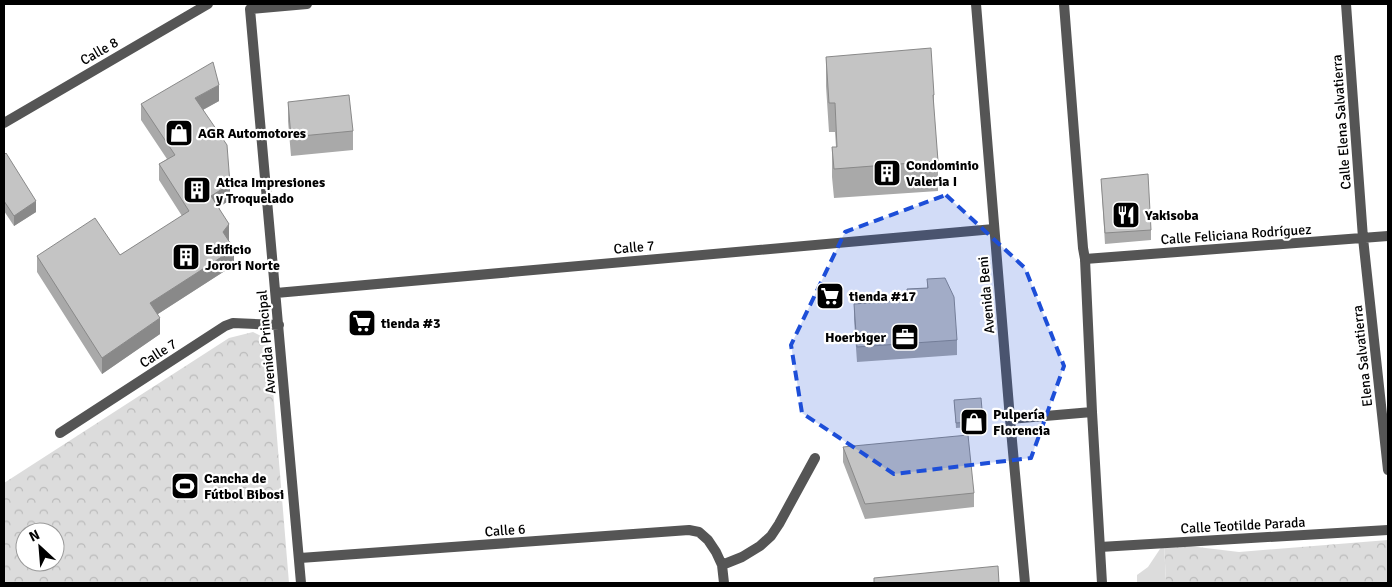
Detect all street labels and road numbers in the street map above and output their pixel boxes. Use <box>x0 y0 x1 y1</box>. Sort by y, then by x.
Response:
street label: Calle 8 <box>77 34 121 69</box>
street label: Calle Elena Salvatierra <box>1328 54 1355 190</box>
street label: Calle Feliciana Rodríguez <box>1160 221 1312 248</box>
street label: Calle 7 <box>613 237 655 258</box>
street label: Avenida Beni <box>975 256 998 334</box>
street label: Avenida Principal <box>253 289 280 395</box>
street label: Elena Salvatierra <box>1349 304 1376 408</box>
street label: Calle 7 <box>136 335 180 372</box>
street label: Calle Teotilde Parada <box>1180 514 1306 537</box>
street label: Calle 6 <box>484 521 526 540</box>

